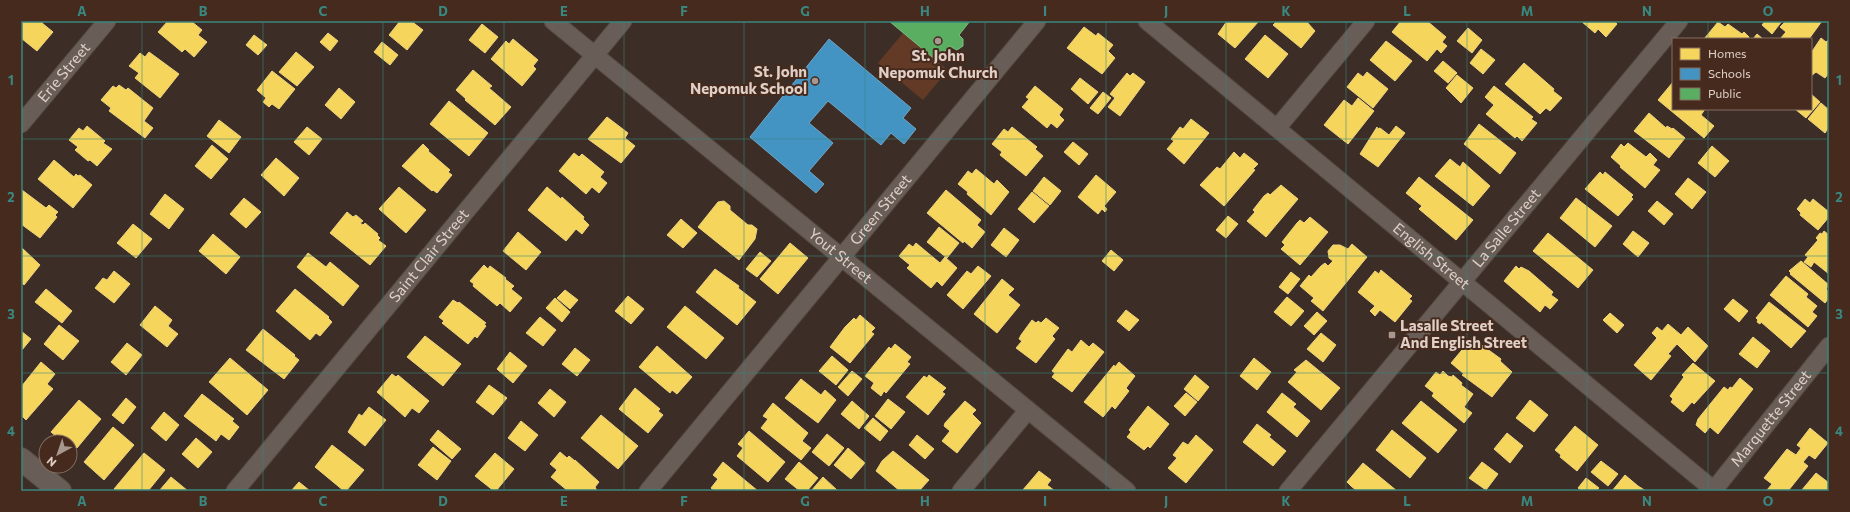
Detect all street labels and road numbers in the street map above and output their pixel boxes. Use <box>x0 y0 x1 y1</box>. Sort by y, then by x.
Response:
street label: Erie Street <box>33 39 93 105</box>
street label: Green Street <box>845 170 914 248</box>
street label: La Salle Street <box>1468 184 1544 270</box>
street label: Saint Clair Street <box>385 205 472 305</box>
street label: English Street <box>1390 219 1474 292</box>
street label: Yout Street <box>805 224 876 287</box>
street label: Marquette Street <box>1726 366 1814 470</box>

